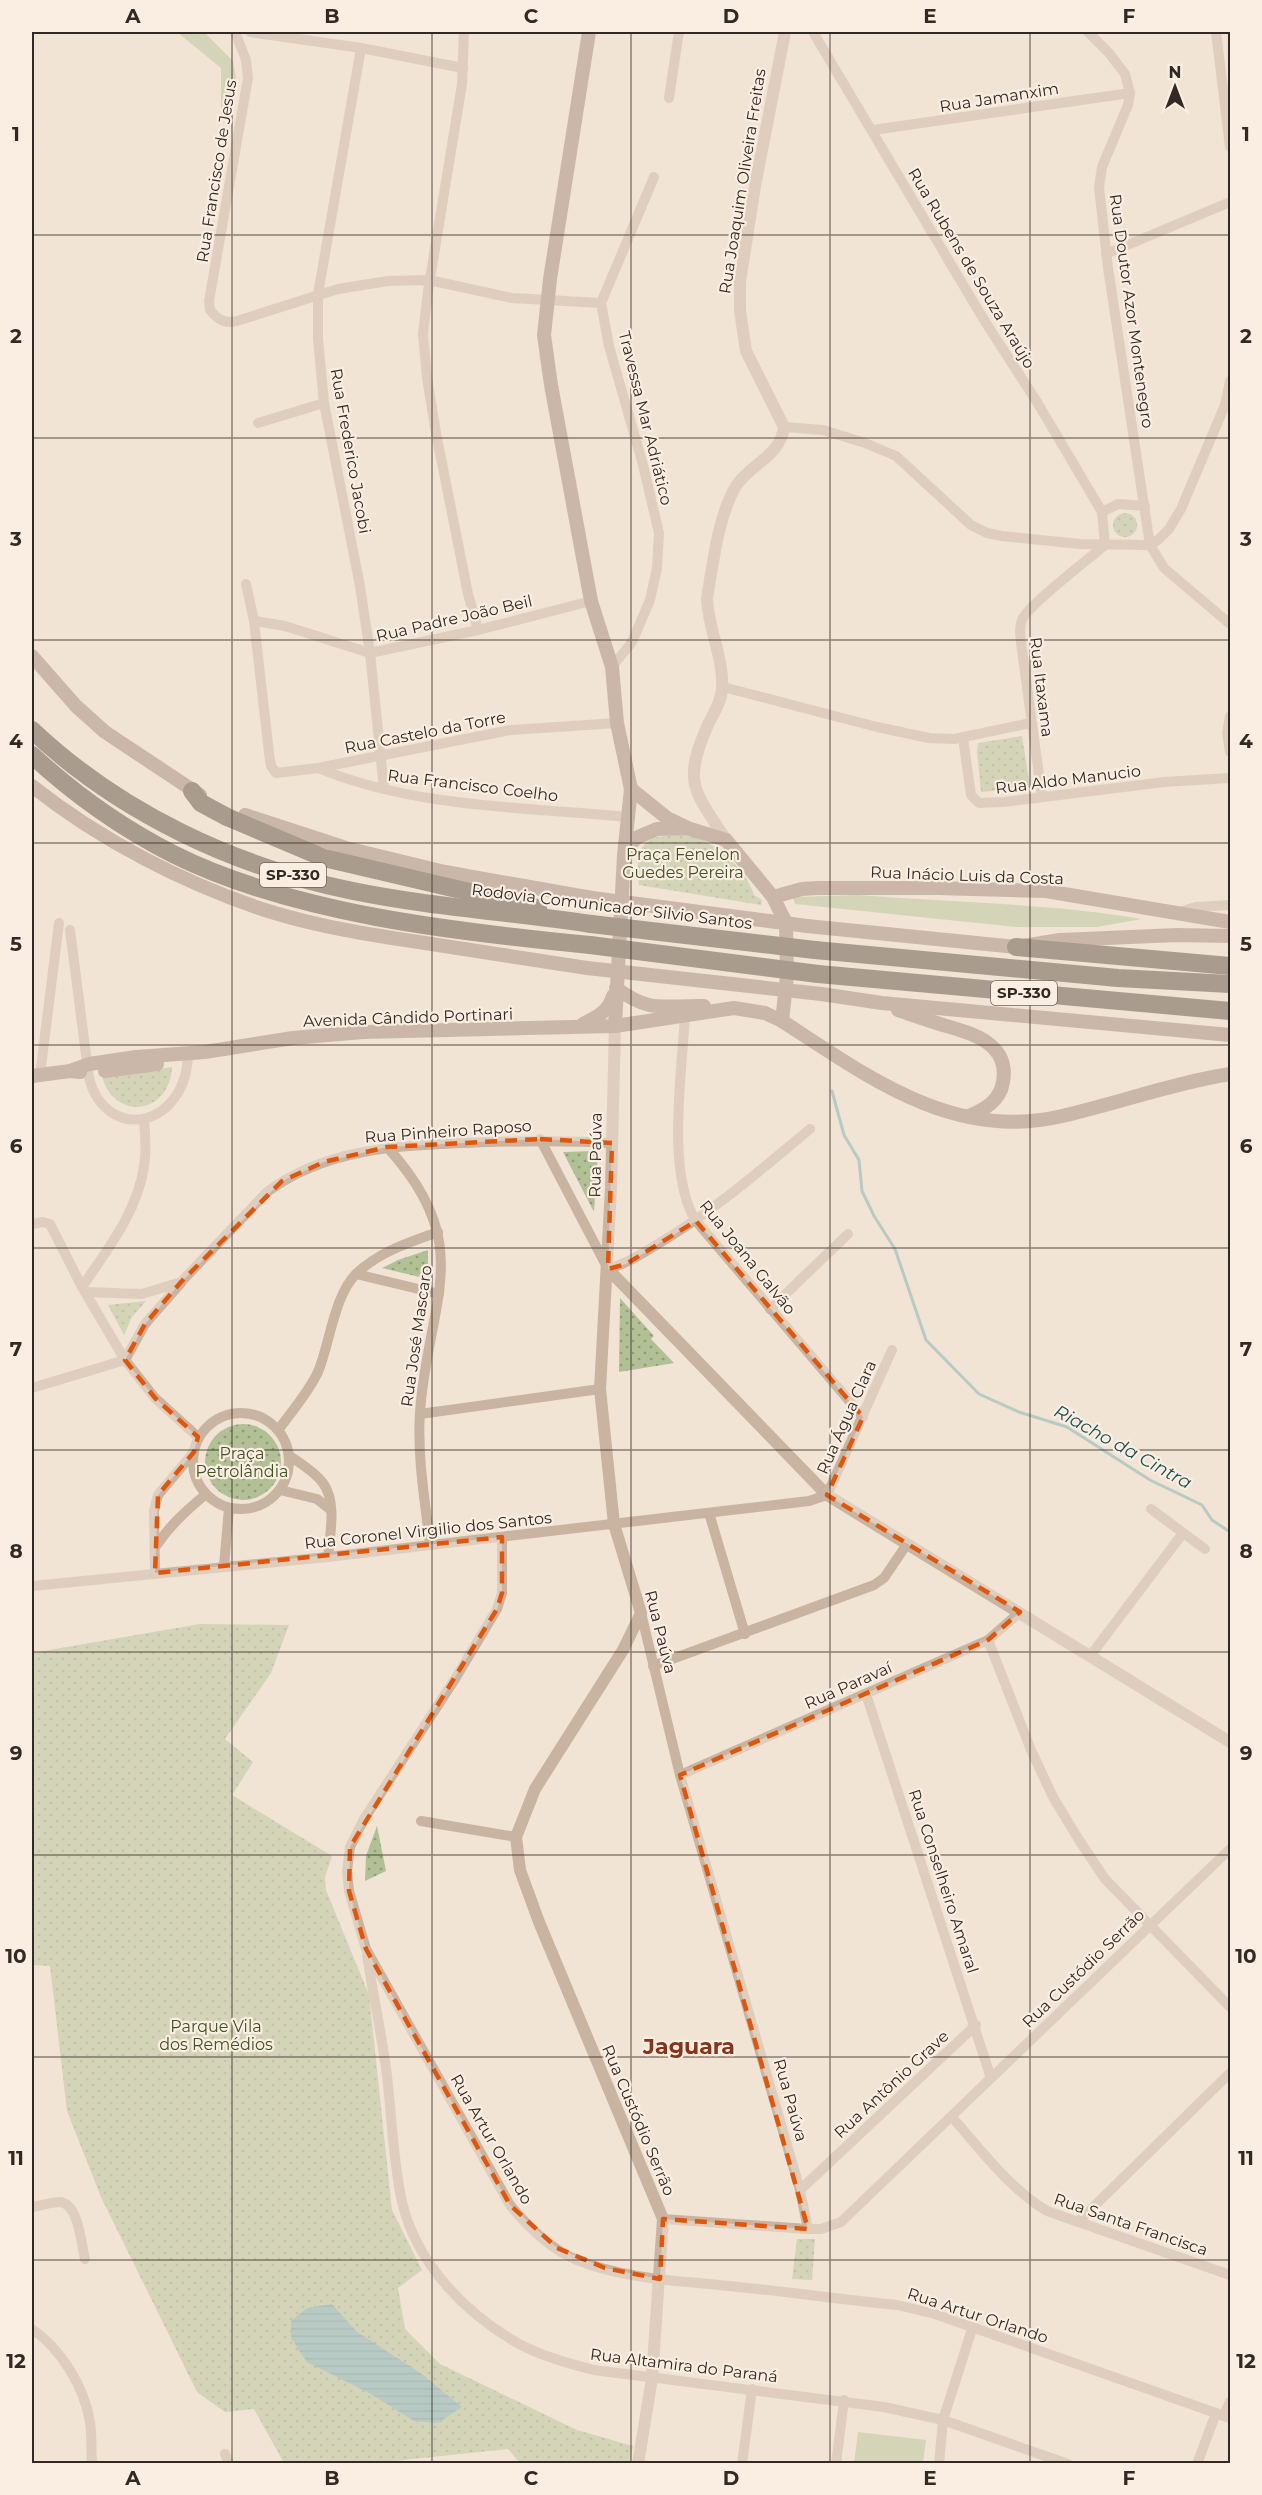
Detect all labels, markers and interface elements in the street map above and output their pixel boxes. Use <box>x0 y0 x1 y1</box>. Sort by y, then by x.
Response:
text: A <box>124 4 141 28</box>
text: B <box>324 4 340 28</box>
text: C <box>524 4 539 28</box>
text: D <box>723 4 739 28</box>
text: E <box>923 4 937 28</box>
text: F <box>1123 4 1136 28</box>
north arrow <box>1145 57 1205 117</box>
text: N <box>1169 63 1181 82</box>
street label: Rua Joaquim Oliveira Freitas <box>715 67 770 295</box>
street label: Rua Francisco de Jesus <box>193 78 240 264</box>
street label: Rua Jamanxim <box>938 79 1060 116</box>
text: 1 <box>12 122 20 146</box>
text: 1 <box>1242 122 1250 146</box>
street label: Rua Rubens de Souza Araújo <box>904 165 1039 372</box>
street label: Rua Doutor Azor Montenegro <box>1106 193 1157 430</box>
text: 2 <box>10 324 22 348</box>
text: 2 <box>1240 324 1252 348</box>
street label: Travessa Mar Adriático <box>615 329 676 507</box>
street label: Rua Frederico Jacobi <box>327 367 374 535</box>
text: 3 <box>9 527 22 551</box>
text: 3 <box>1239 527 1252 551</box>
street label: Rua Padre João Beil <box>374 591 534 646</box>
street label: Rua Itaxama <box>1026 636 1057 738</box>
street label: Rua Castelo da Torre <box>343 708 507 757</box>
text: 4 <box>9 729 23 753</box>
text: 4 <box>1239 729 1253 753</box>
street label: Rua Aldo Manucio <box>994 761 1142 798</box>
street label: Rua Francisco Coelho <box>386 766 559 805</box>
park label: Praça Fenelon Guedes Pereira <box>622 845 744 882</box>
road number: SP-330 <box>260 863 326 887</box>
street label: Rua Inácio Luis da Costa <box>870 863 1064 888</box>
street label: Rodovia Comunicador Silvio Santos <box>471 880 753 933</box>
text: 5 <box>10 932 22 956</box>
text: 5 <box>1240 932 1252 956</box>
road number: SP-330 <box>991 981 1057 1005</box>
street label: Avenida Cândido Portinari <box>303 1004 513 1031</box>
street label: Rua Paúva <box>585 1112 606 1198</box>
street label: Rua Pinheiro Raposo <box>364 1116 532 1147</box>
text: 6 <box>10 1134 23 1158</box>
text: 6 <box>1240 1134 1253 1158</box>
street label: Rua Joana Galvão <box>696 1196 800 1318</box>
street label: Rua José Mascaro <box>397 1264 436 1408</box>
text: 7 <box>10 1337 22 1361</box>
text: 7 <box>1240 1337 1252 1361</box>
street label: Rua Água Clara <box>813 1357 880 1477</box>
water label: Riacho da Cintra <box>1050 1400 1196 1494</box>
park label: Praça Petrolândia <box>196 1444 288 1481</box>
street label: Rua Coronel Virgilio dos Santos <box>303 1508 553 1553</box>
text: 8 <box>9 1539 23 1563</box>
text: 8 <box>1239 1539 1253 1563</box>
street label: Rua Paúva <box>641 1588 680 1676</box>
street label: Rua Paravaí <box>801 1657 896 1713</box>
text: 9 <box>10 1741 22 1765</box>
text: 9 <box>1240 1741 1252 1765</box>
street label: Rua Conselheiro Amaral <box>905 1787 982 1975</box>
street label: Rua Custódio Serrão <box>1018 1905 1148 2032</box>
text: 10 <box>5 1944 27 1968</box>
text: 10 <box>1235 1944 1257 1968</box>
park label: Parque Vila dos Remédios <box>159 2017 273 2054</box>
street label: Rua Antônio Grave <box>830 2026 952 2142</box>
district label: Jaguara <box>642 2033 735 2060</box>
street label: Rua Custódio Serrão <box>598 2042 679 2199</box>
street label: Rua Paúva <box>770 2057 811 2144</box>
street label: Rua Artur Orlando <box>447 2071 537 2208</box>
text: 11 <box>8 2146 24 2170</box>
text: 11 <box>1238 2146 1254 2170</box>
street label: Rua Santa Francisca <box>1051 2189 1210 2260</box>
street label: Rua Artur Orlando <box>905 2284 1051 2347</box>
street label: Rua Altamira do Paraná <box>589 2345 779 2386</box>
text: 12 <box>6 2349 26 2373</box>
text: 12 <box>1236 2349 1256 2373</box>
text: A <box>124 2466 141 2490</box>
text: B <box>324 2466 340 2490</box>
text: C <box>524 2466 539 2490</box>
text: D <box>723 2466 739 2490</box>
text: E <box>923 2466 937 2490</box>
text: F <box>1123 2466 1136 2490</box>

